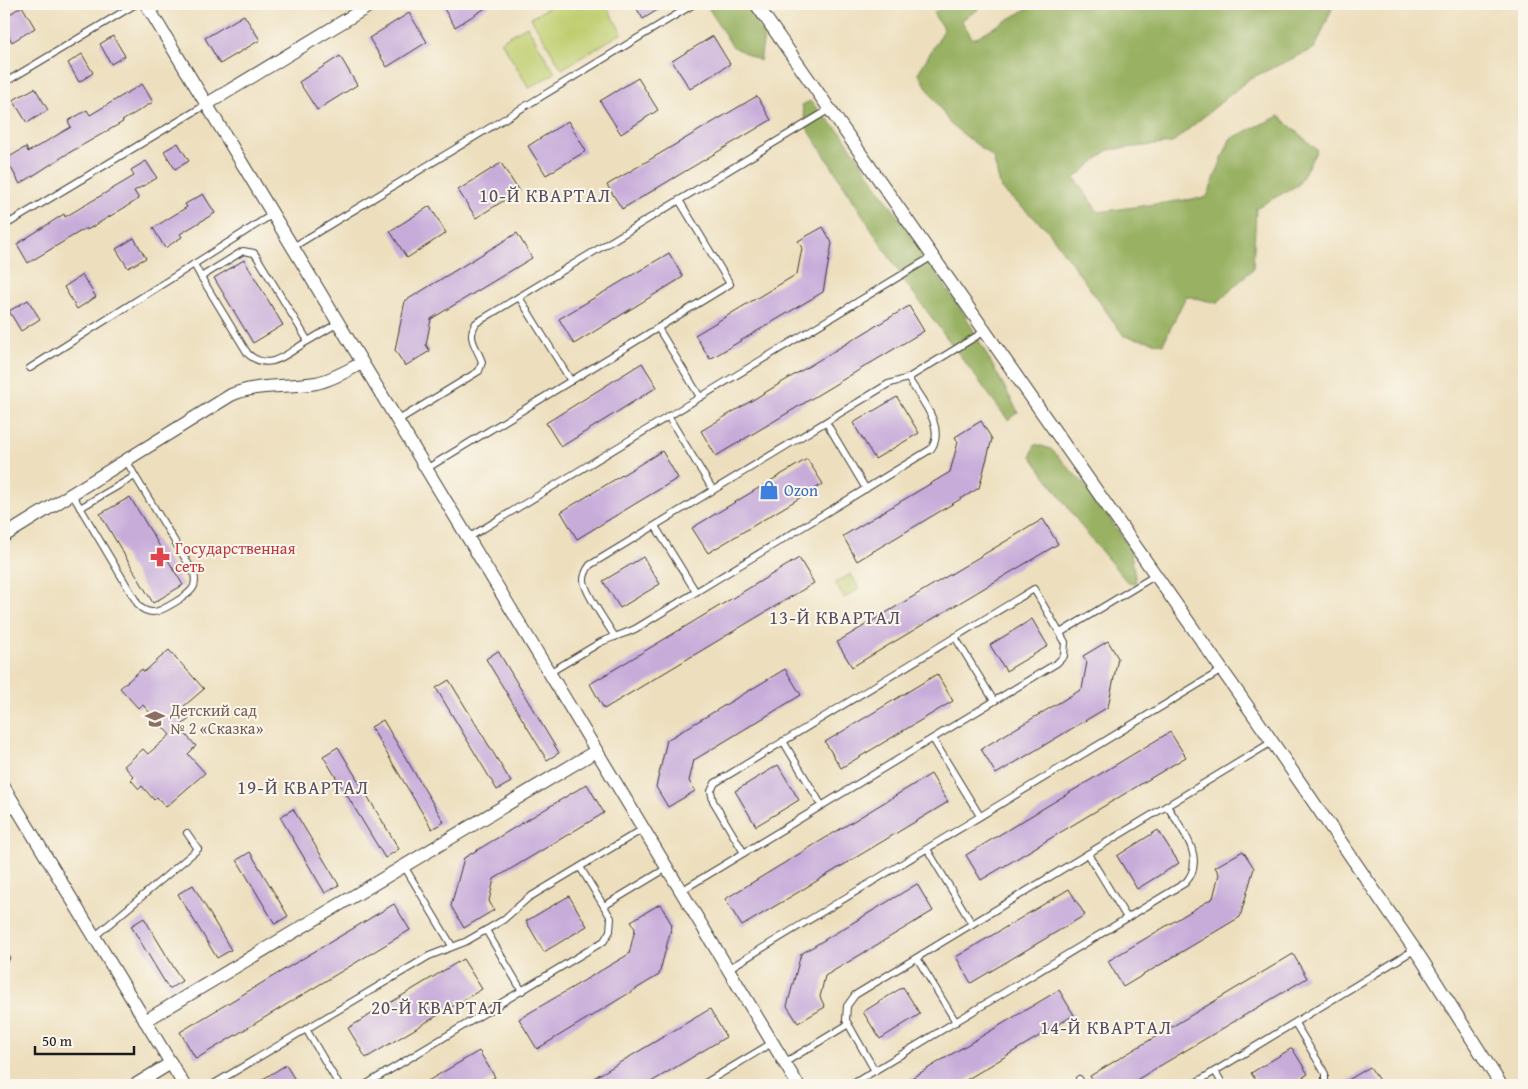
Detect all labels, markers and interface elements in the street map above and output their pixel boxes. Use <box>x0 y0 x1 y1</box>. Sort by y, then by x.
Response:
district label: 10-Й КВАРТАЛ <box>479 181 611 209</box>
place label: Ozon <box>784 478 818 502</box>
shop icon: Ozon <box>758 479 780 501</box>
place label: Государственная сеть <box>175 536 296 578</box>
pharmacy icon: Государственная сеть <box>149 546 171 568</box>
district label: 13-Й КВАРТАЛ <box>769 603 901 631</box>
place label: Детский сад № 2 «Сказка» <box>169 698 263 740</box>
school or university icon: Детский сад № 2 «Сказка» <box>144 708 166 730</box>
district label: 19-Й КВАРТАЛ <box>237 773 369 801</box>
district label: 20-Й КВАРТАЛ <box>371 993 503 1021</box>
district label: 14-Й КВАРТАЛ <box>1040 1013 1172 1041</box>
scale bar <box>35 1024 134 1056</box>
text: 50 m <box>42 1030 73 1051</box>

